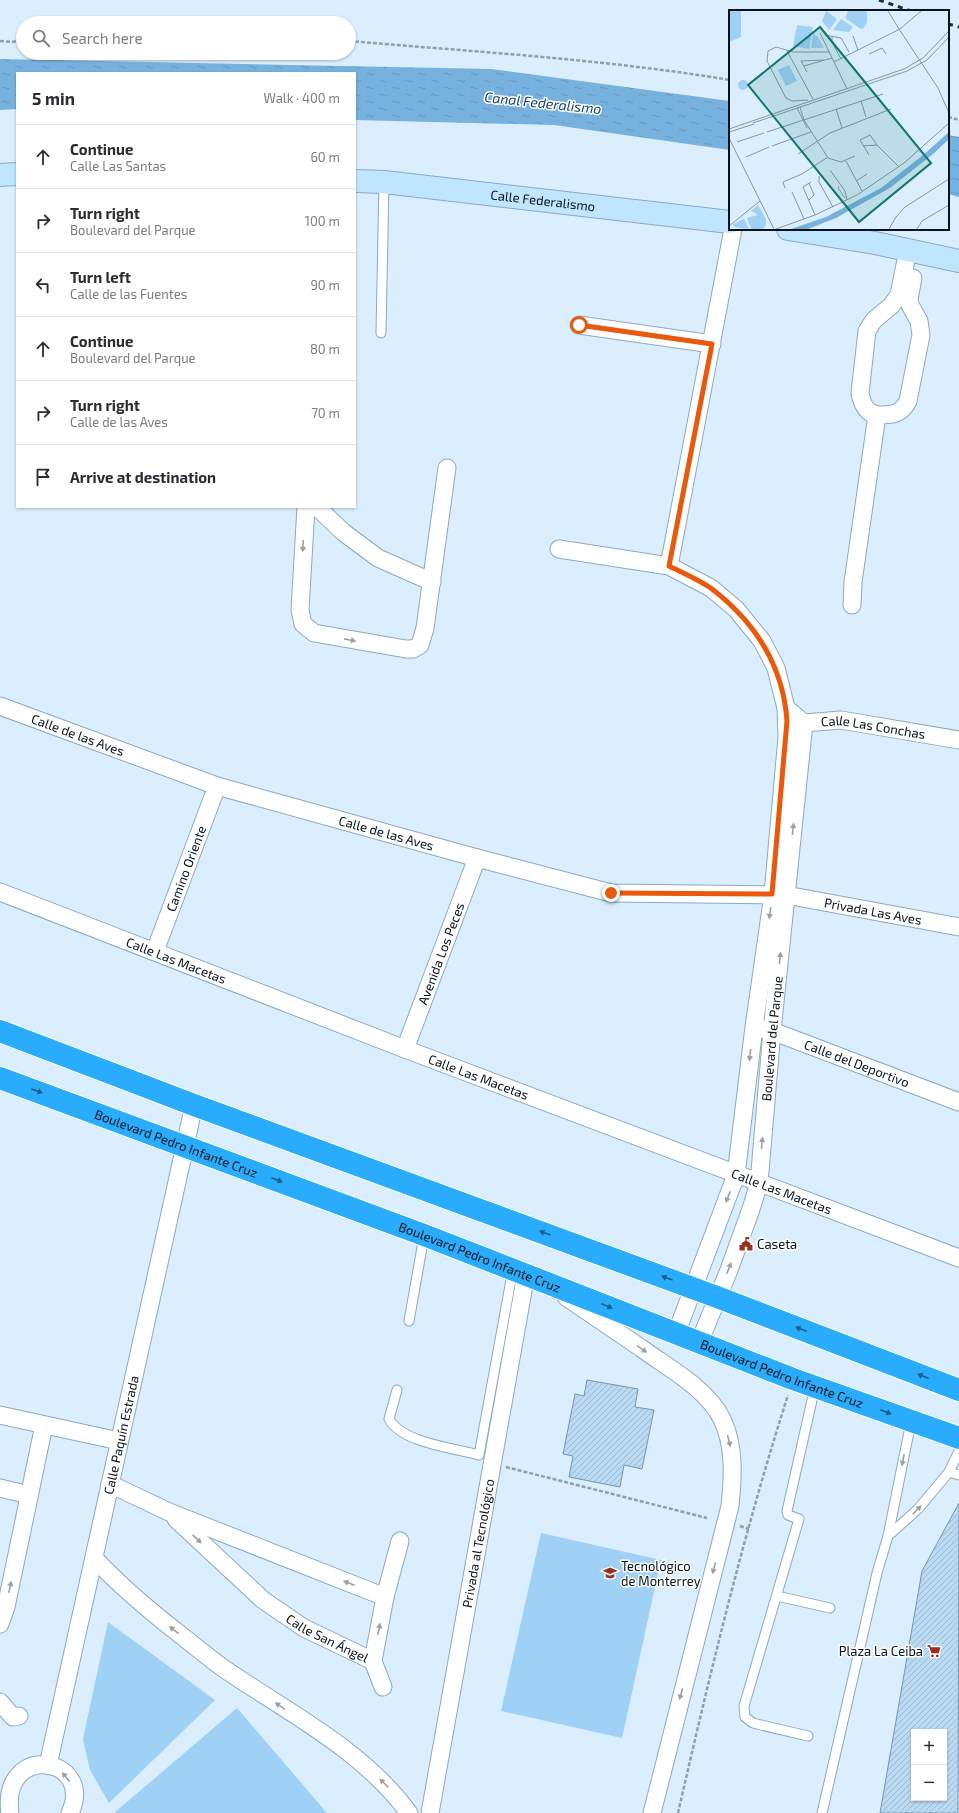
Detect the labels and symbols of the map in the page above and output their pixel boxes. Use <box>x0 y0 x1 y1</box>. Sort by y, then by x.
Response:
inset map <box>729 10 949 230</box>
water label: Canal Federalismo <box>484 88 602 117</box>
street label: Calle Federalismo <box>490 186 596 214</box>
route start <box>570 316 588 334</box>
one-way arrow <box>300 540 307 552</box>
one-way arrow <box>344 637 357 643</box>
street label: Calle de las Aves <box>29 710 127 759</box>
street label: Calle Las Conchas <box>820 712 927 742</box>
street label: Calle de las Aves <box>337 812 436 854</box>
street label: Camino Oriente <box>163 823 209 914</box>
one-way arrow <box>790 823 796 835</box>
route end <box>602 884 620 902</box>
street label: Privada Las Aves <box>823 894 923 928</box>
street label: Avenida Los Peces <box>414 900 467 1007</box>
one-way arrow <box>767 907 773 919</box>
street label: Calle Las Macetas <box>124 934 229 987</box>
one-way arrow <box>776 952 783 964</box>
street label: Boulevard del Parque <box>758 975 786 1102</box>
street label: Calle del Deportivo <box>802 1036 912 1090</box>
one-way arrow <box>747 1049 753 1061</box>
street label: Calle Las Macetas <box>426 1051 531 1103</box>
one-way arrow <box>31 1089 43 1095</box>
street label: Boulevard Pedro Infante Cruz <box>93 1106 260 1181</box>
one-way arrow <box>759 1137 766 1150</box>
street label: Calle Las Macetas <box>729 1165 834 1217</box>
one-way arrow <box>271 1177 283 1183</box>
one-way arrow <box>725 1192 731 1204</box>
street label: Boulevard Pedro Infante Cruz <box>396 1218 563 1296</box>
one-way arrow <box>538 1230 550 1236</box>
public building icon: Caseta <box>738 1236 754 1252</box>
place label: Caseta <box>757 1236 797 1252</box>
one-way arrow <box>727 1262 733 1274</box>
one-way arrow <box>660 1275 672 1281</box>
one-way arrow <box>602 1304 614 1310</box>
one-way arrow <box>795 1326 807 1332</box>
street label: Boulevard Pedro Infante Cruz <box>698 1336 866 1411</box>
one-way arrow <box>637 1345 647 1353</box>
one-way arrow <box>916 1372 928 1378</box>
street label: Calle Paquín Estrada <box>100 1374 142 1496</box>
one-way arrow <box>880 1409 891 1415</box>
one-way arrow <box>726 1435 732 1447</box>
one-way arrow <box>899 1454 905 1466</box>
street label: Privada al Tecnológico <box>459 1477 497 1609</box>
one-way arrow <box>912 1505 922 1515</box>
one-way arrow <box>192 1534 202 1544</box>
place label: Tecnológico de Monterrey <box>621 1558 701 1589</box>
one-way arrow <box>710 1562 716 1574</box>
school or university icon: Tecnológico de Monterrey <box>602 1565 618 1581</box>
one-way arrow <box>7 1580 13 1593</box>
one-way arrow <box>342 1580 354 1586</box>
street label: Calle San Ángel <box>283 1610 371 1666</box>
one-way arrow <box>376 1623 382 1635</box>
one-way arrow <box>169 1626 180 1634</box>
place label: Plaza La Ceiba <box>839 1643 923 1659</box>
supermarket icon: Plaza La Ceiba <box>926 1643 942 1659</box>
one-way arrow <box>678 1688 684 1700</box>
one-way arrow <box>274 1702 286 1709</box>
one-way arrow <box>62 1772 71 1782</box>
one-way arrow <box>379 1778 389 1788</box>

